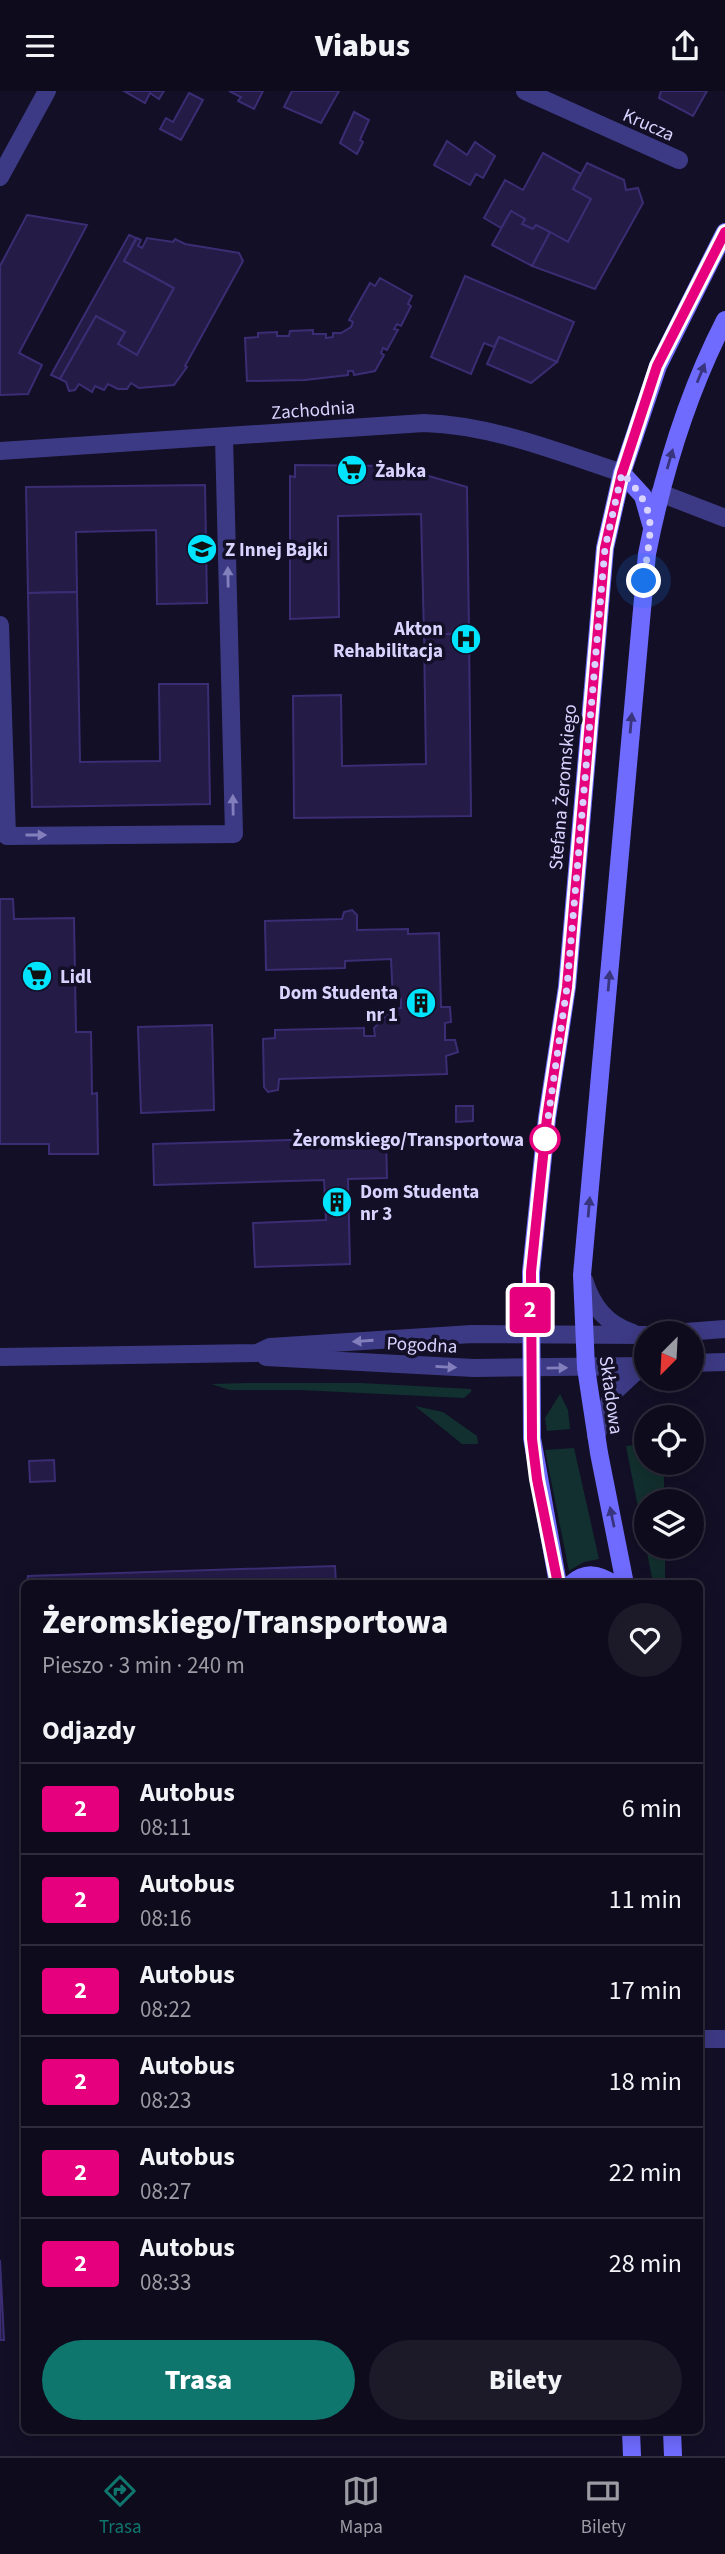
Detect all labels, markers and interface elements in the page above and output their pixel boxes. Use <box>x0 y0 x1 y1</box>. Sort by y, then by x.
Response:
text: Viabus <box>315 23 410 69</box>
icon: menu <box>21 27 59 65</box>
icon: share <box>666 27 704 65</box>
street label: Krucza <box>618 102 678 149</box>
one-way arrow <box>696 362 707 383</box>
street label: Zachodnia <box>270 394 356 427</box>
one-way arrow <box>665 448 675 469</box>
supermarket icon: Żabka <box>335 453 369 487</box>
place label: Żabka <box>375 458 426 485</box>
school or university icon: Z Innej Bajki <box>185 532 219 566</box>
place label: Z Innej Bajki <box>225 537 328 564</box>
your location <box>626 563 661 598</box>
one-way arrow <box>222 566 233 588</box>
place label: Akton Rehabilitacja <box>333 616 443 665</box>
hospital icon: Akton Rehabilitacja <box>449 622 483 656</box>
street label: Stefana Żeromskiego <box>543 703 584 871</box>
one-way arrow <box>626 712 637 734</box>
one-way arrow <box>228 793 239 815</box>
one-way arrow <box>25 829 47 841</box>
supermarket icon: Lidl <box>20 959 54 993</box>
place label: Lidl <box>60 964 92 991</box>
one-way arrow <box>604 969 615 991</box>
place label: Dom Studenta nr 1 <box>279 980 398 1029</box>
building icon: Dom Studenta nr 1 <box>404 986 438 1020</box>
marker: Żeromskiego/Transportowa <box>530 1124 560 1154</box>
place label: Żeromskiego/Transportowa <box>292 1127 524 1154</box>
place label: Dom Studenta nr 3 <box>360 1179 479 1228</box>
building icon: Dom Studenta nr 3 <box>320 1185 354 1219</box>
one-way arrow <box>583 1196 594 1218</box>
line badge: 2 <box>507 1287 553 1333</box>
text: 2 <box>524 1292 536 1327</box>
north arrow <box>634 1321 704 1391</box>
map controls <box>634 1321 704 1559</box>
street label: Pogodna <box>386 1330 458 1361</box>
one-way arrow <box>352 1336 374 1347</box>
street label: Składowa <box>592 1354 629 1436</box>
one-way arrow <box>436 1361 458 1372</box>
one-way arrow <box>547 1362 569 1374</box>
button: locate <box>634 1405 704 1475</box>
button: layers <box>634 1489 704 1559</box>
one-way arrow <box>606 1506 617 1528</box>
text: Żeromskiego/Transportowa <box>42 1599 448 1646</box>
button: heart <box>608 1603 682 1677</box>
text: Pieszo · 3 min · 240 m <box>42 1649 245 1682</box>
text: Odjazdy <box>42 1712 136 1749</box>
text: Autobus <box>140 1774 235 1811</box>
text: 6 min <box>622 1790 682 1827</box>
text: 2 <box>74 1791 87 1826</box>
text: 08:11 <box>140 1811 191 1844</box>
text: Autobus <box>140 1865 235 1902</box>
text: 11 min <box>609 1881 682 1918</box>
text: 2 <box>74 1882 87 1917</box>
text: 08:16 <box>140 1902 191 1935</box>
text: Autobus <box>140 1956 235 1993</box>
text: 17 min <box>609 1972 682 2009</box>
text: 2 <box>74 1973 87 2008</box>
text: 08:22 <box>140 1993 191 2026</box>
text: Autobus <box>140 2047 235 2084</box>
text: 18 min <box>609 2063 682 2100</box>
text: 2 <box>74 2064 87 2099</box>
text: 08:23 <box>140 2084 191 2117</box>
text: Autobus <box>140 2138 235 2175</box>
text: 22 min <box>609 2154 682 2191</box>
text: 2 <box>74 2155 87 2190</box>
text: 08:27 <box>140 2175 191 2208</box>
text: Autobus <box>140 2229 235 2266</box>
text: 28 min <box>609 2245 682 2282</box>
text: 2 <box>74 2246 87 2281</box>
text: 08:33 <box>140 2266 191 2299</box>
button: Trasa <box>42 2340 355 2420</box>
button: Bilety <box>369 2340 682 2420</box>
tab: Trasa <box>99 2472 142 2541</box>
tab: Mapa <box>340 2472 383 2541</box>
tab: Bilety <box>581 2472 626 2541</box>

